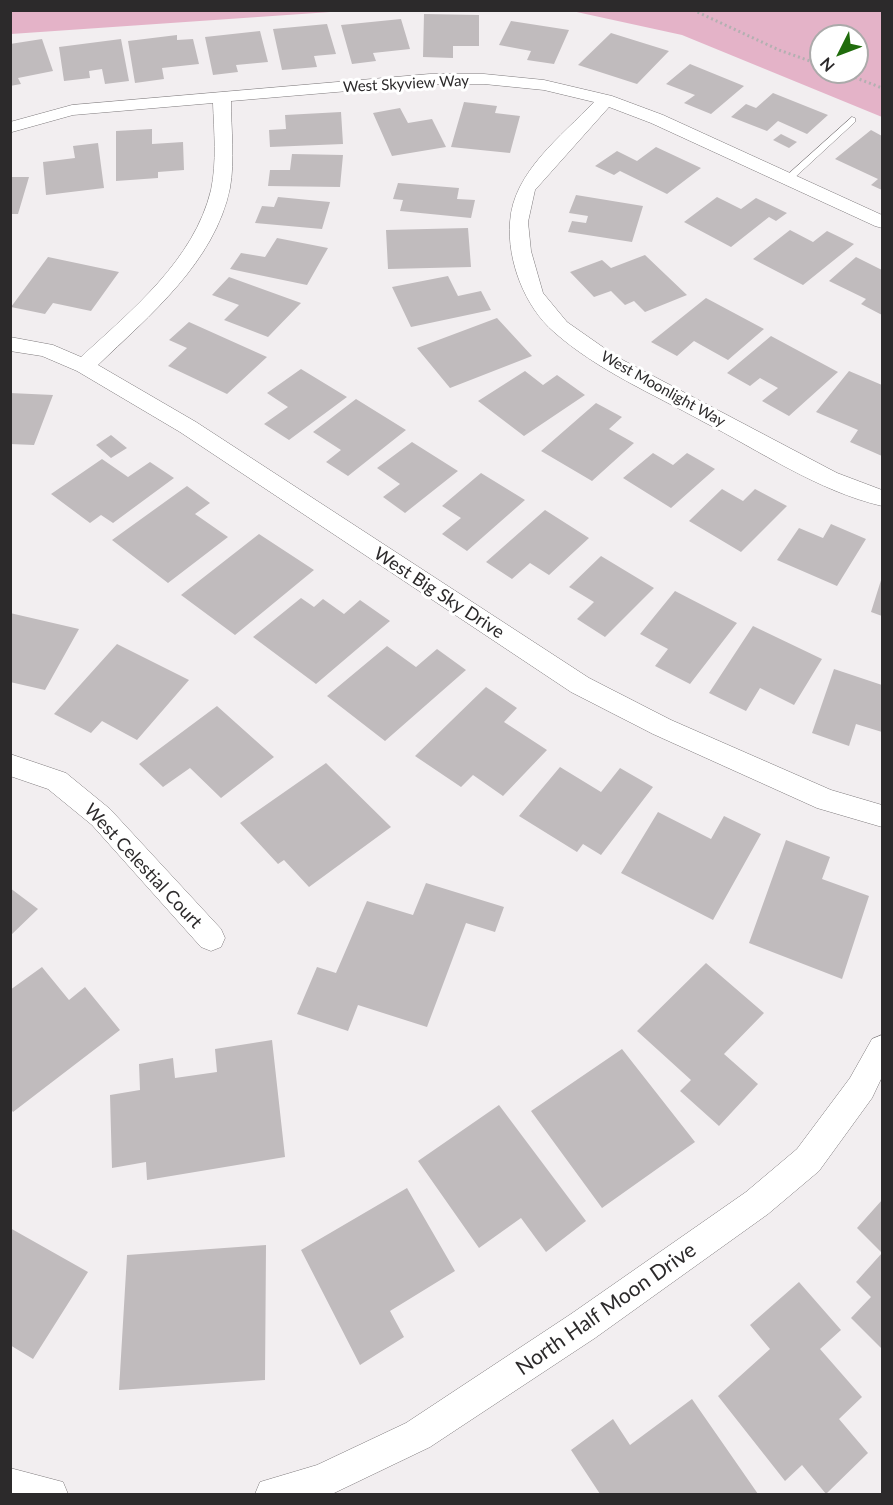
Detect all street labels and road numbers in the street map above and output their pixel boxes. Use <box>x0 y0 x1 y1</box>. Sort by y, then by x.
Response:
street label: West Skyview Way <box>343 72 469 96</box>
street label: West Moonlight Way <box>598 347 728 431</box>
street label: West Big Sky Drive <box>370 543 508 643</box>
street label: West Celestial Court <box>80 799 206 933</box>
street label: North Half Moon Drive <box>511 1237 701 1381</box>

